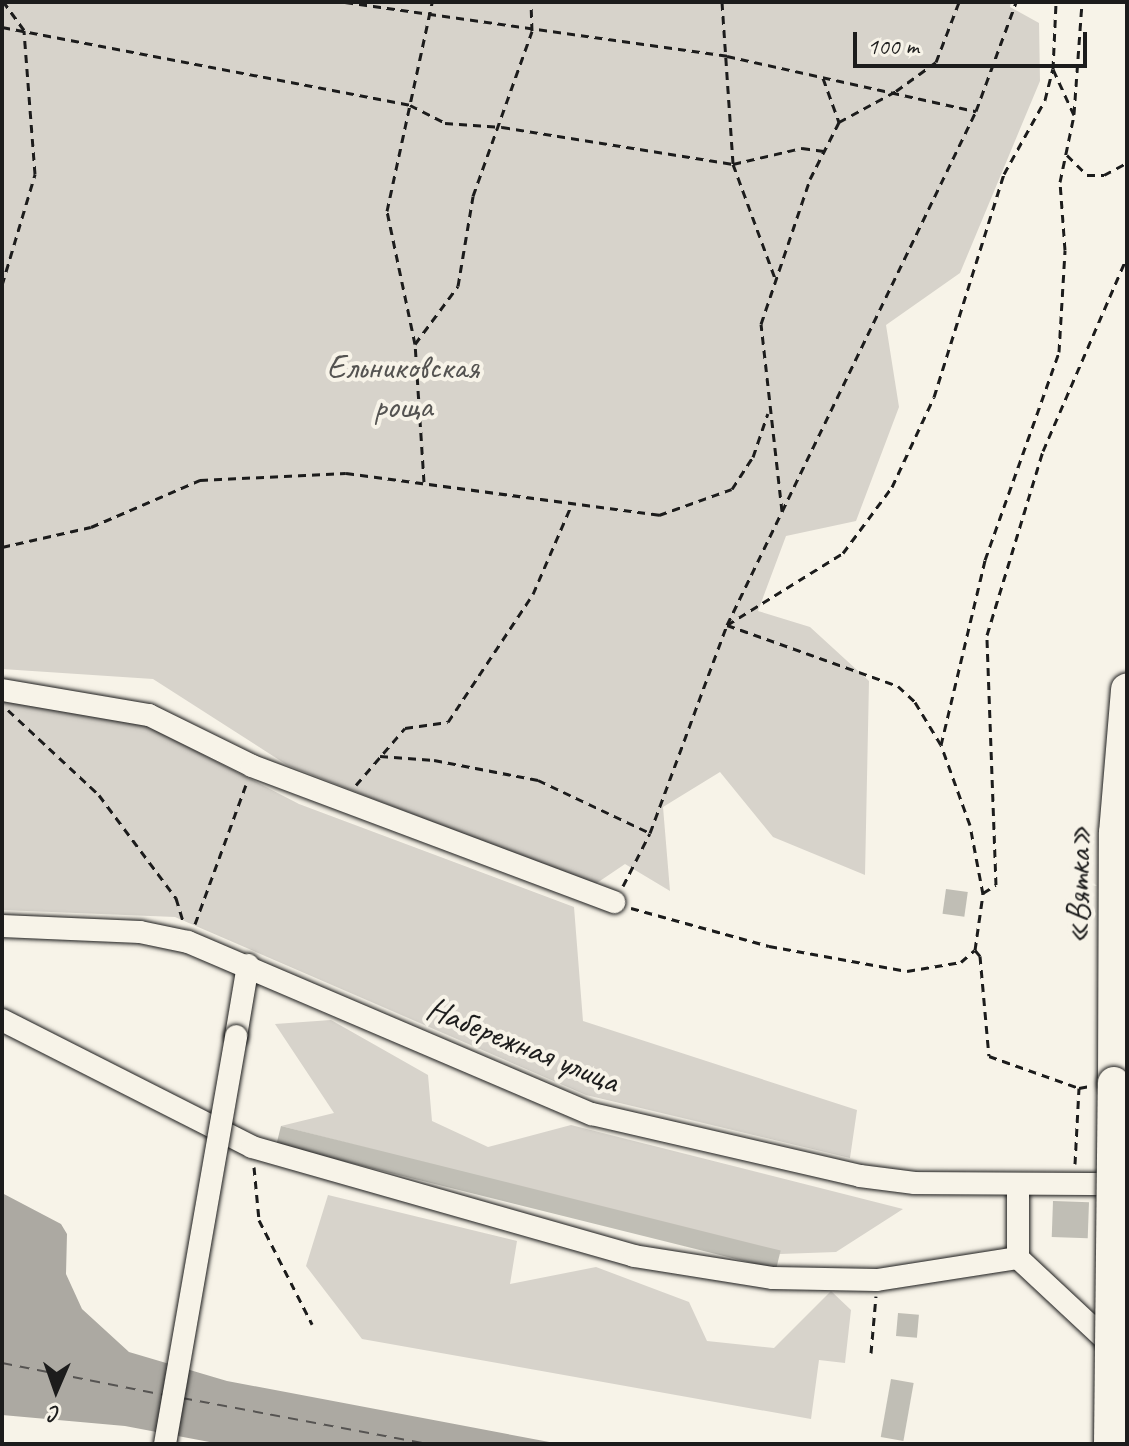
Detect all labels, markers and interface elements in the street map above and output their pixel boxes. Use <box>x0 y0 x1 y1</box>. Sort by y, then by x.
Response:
scale bar <box>857 16 1091 66</box>
text: 100 m <box>867 31 919 61</box>
park label: Ельниковская роща <box>327 346 479 426</box>
street label: «Вятка» <box>1057 825 1099 945</box>
street label: Набережная улица <box>419 986 627 1102</box>
north arrow <box>16 1350 96 1430</box>
text: С <box>49 1400 61 1428</box>

